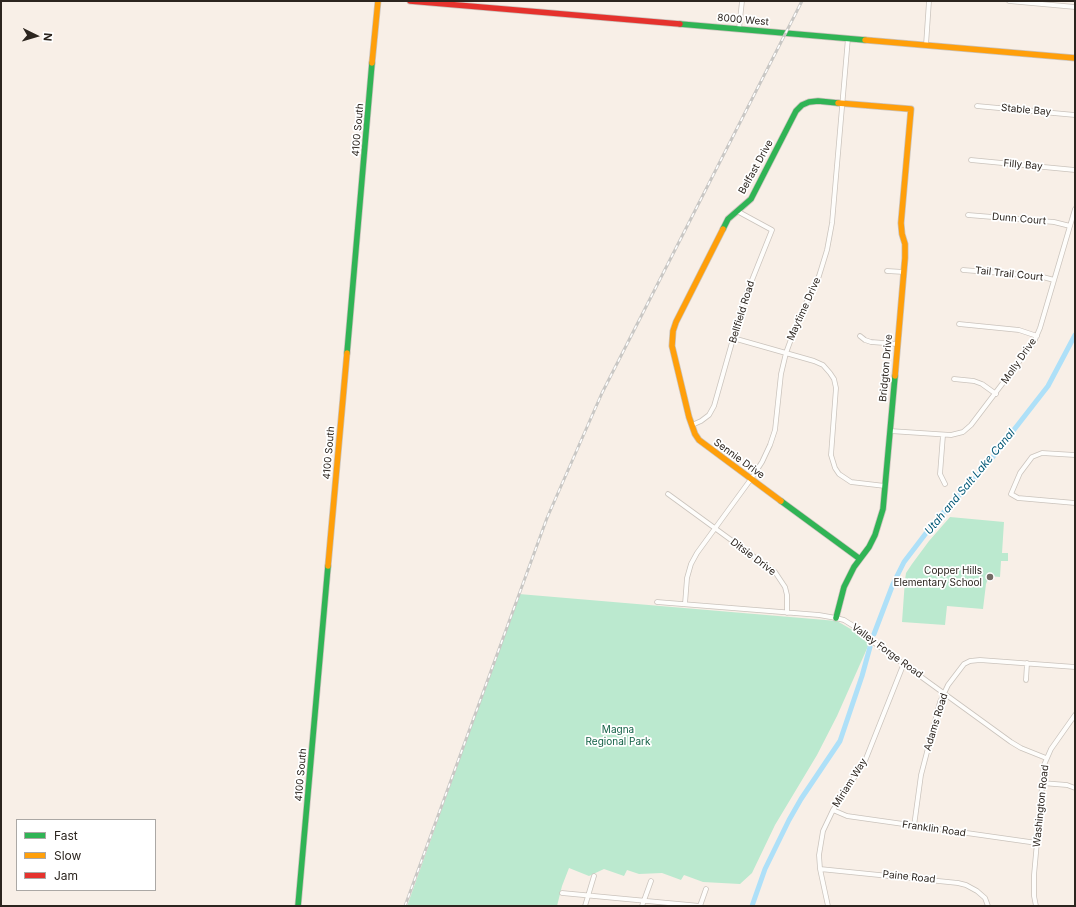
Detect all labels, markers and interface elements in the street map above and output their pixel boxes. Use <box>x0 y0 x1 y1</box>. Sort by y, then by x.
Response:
street label: 8000 West <box>717 12 769 28</box>
north arrow <box>16 16 56 56</box>
text: N <box>41 32 55 42</box>
street label: Stable Bay <box>1000 102 1052 118</box>
street label: 4100 South <box>350 103 366 157</box>
street label: Belfast Drive <box>736 138 776 196</box>
street label: Filly Bay <box>1003 157 1043 173</box>
street label: Dunn Court <box>991 211 1047 227</box>
street label: Tail Trail Court <box>974 264 1044 284</box>
street label: Maytime Drive <box>785 275 823 343</box>
street label: Bellfield Road <box>727 279 757 345</box>
street label: Bridgton Drive <box>877 334 895 402</box>
street label: Molly Drive <box>999 336 1039 386</box>
street label: 4100 South <box>321 426 337 480</box>
water label: Utah and Salt Lake Canal <box>922 427 1018 537</box>
street label: Sennie Drive <box>711 437 767 481</box>
street label: Ditsie Drive <box>728 536 778 578</box>
place label: Copper Hills Elementary School <box>893 565 982 588</box>
marker: Copper Hills Elementary School <box>985 572 995 582</box>
street label: Valley Forge Road <box>849 621 925 681</box>
street label: Adams Road <box>922 692 950 752</box>
park label: Magna Regional Park <box>586 724 650 748</box>
street label: 4100 South <box>293 748 309 802</box>
street label: Miriam Way <box>830 756 870 810</box>
street label: Washington Road <box>1031 764 1051 848</box>
legend <box>16 819 156 891</box>
street label: Franklin Road <box>901 819 967 839</box>
text: Fast <box>54 828 78 843</box>
text: Slow <box>54 848 81 863</box>
text: Jam <box>54 868 78 883</box>
street label: Paine Road <box>882 868 936 886</box>

